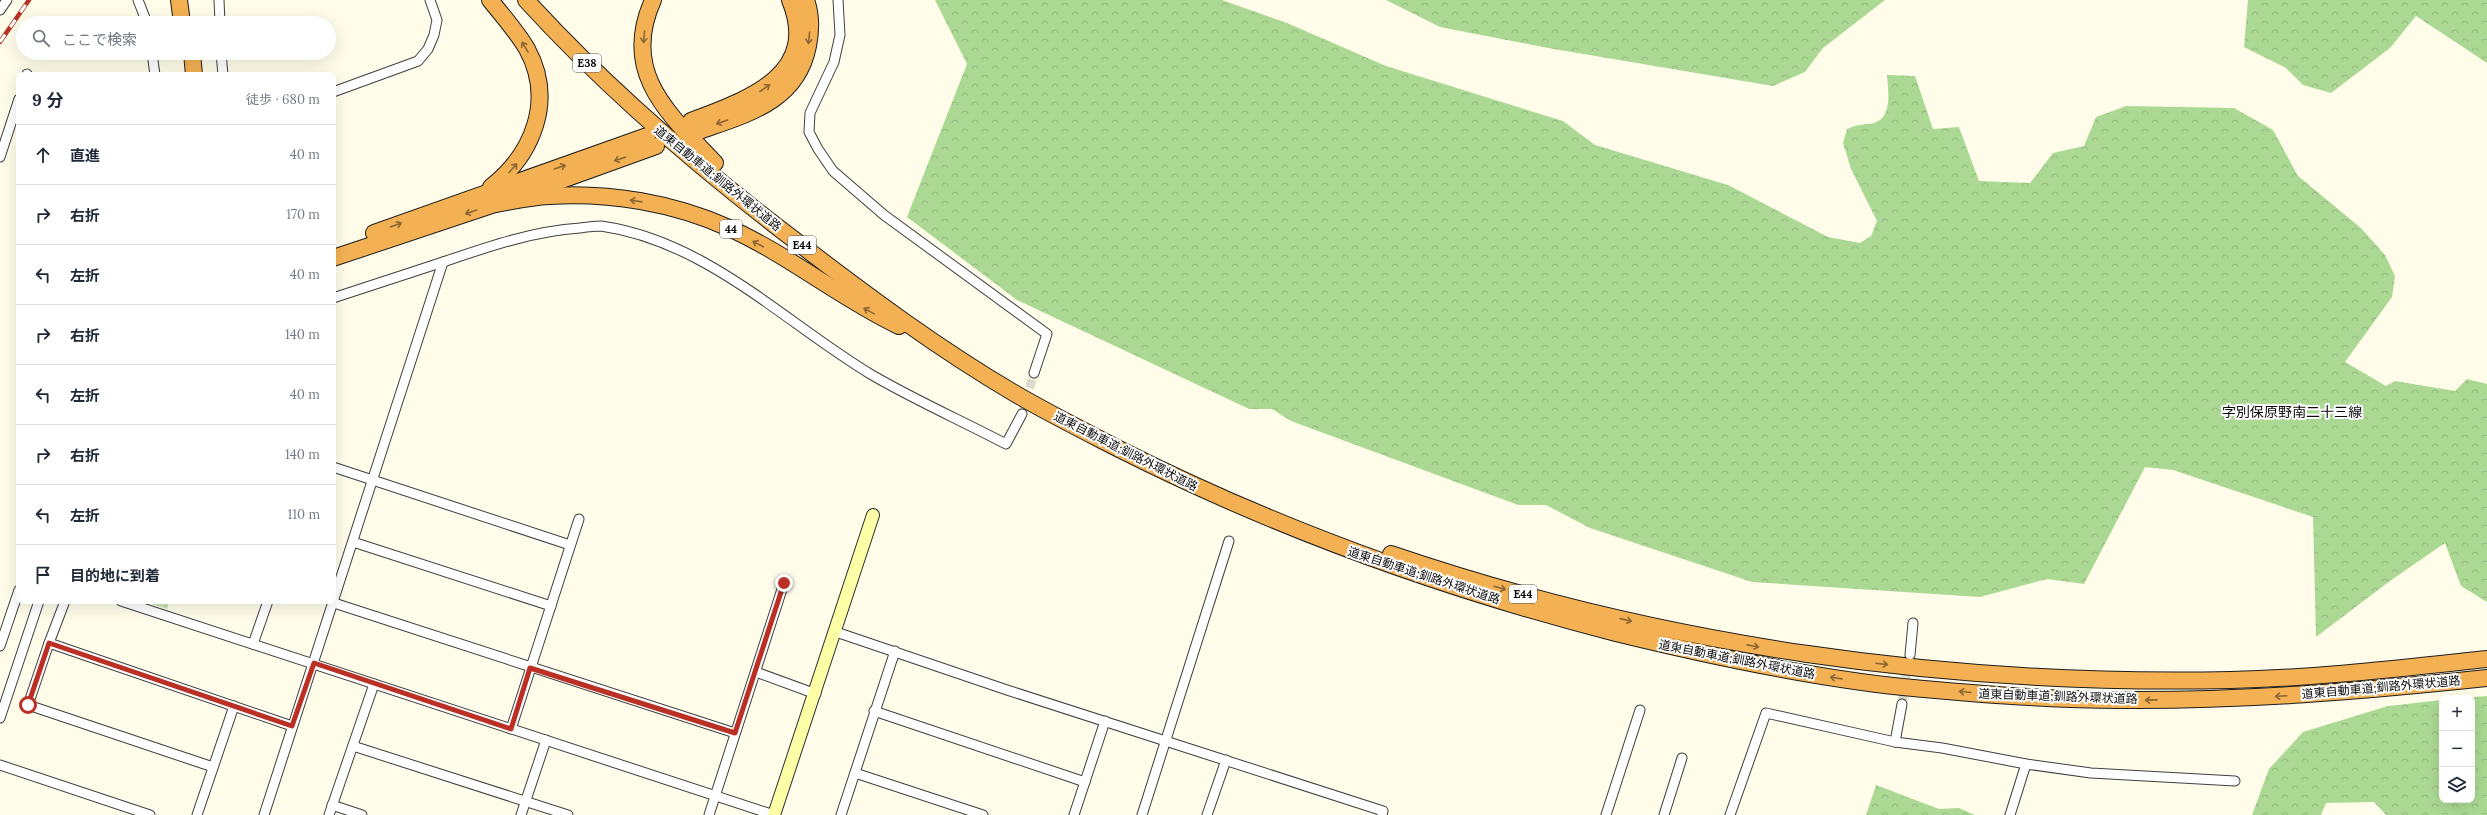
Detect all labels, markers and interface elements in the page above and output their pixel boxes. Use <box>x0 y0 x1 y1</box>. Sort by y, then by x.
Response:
search box <box>16 16 336 60</box>
icon: search <box>30 27 52 49</box>
text: ここで検索 <box>62 30 137 49</box>
one-way arrow <box>640 30 647 43</box>
one-way arrow <box>806 31 813 44</box>
one-way arrow <box>520 41 528 53</box>
road number: E38 <box>573 54 601 72</box>
one-way arrow <box>759 84 770 92</box>
text: 9 分 <box>32 89 63 111</box>
text: 徒歩 · 680 m <box>246 91 320 108</box>
one-way arrow <box>717 119 729 127</box>
street label: 道東自動車道;釧路外環状道路 <box>651 122 785 234</box>
icon: ahead <box>32 144 54 166</box>
text: 直進 <box>70 146 100 165</box>
text: 40 m <box>290 146 320 163</box>
one-way arrow <box>614 155 626 163</box>
one-way arrow <box>554 162 566 170</box>
one-way arrow <box>508 163 518 173</box>
one-way arrow <box>630 197 643 205</box>
icon: right <box>32 204 54 226</box>
text: 右折 <box>70 206 100 225</box>
text: 170 m <box>286 206 320 223</box>
one-way arrow <box>464 209 477 216</box>
road number: 44 <box>720 220 742 238</box>
one-way arrow <box>390 221 402 229</box>
road number: E44 <box>788 236 816 254</box>
one-way arrow <box>752 240 764 247</box>
icon: left <box>32 264 54 286</box>
text: 左折 <box>70 266 100 285</box>
text: 40 m <box>290 266 320 283</box>
one-way arrow <box>863 307 875 315</box>
icon: right <box>32 324 54 346</box>
text: 右折 <box>70 326 100 345</box>
text: 140 m <box>285 326 320 343</box>
icon: left <box>32 384 54 406</box>
text: 左折 <box>70 386 100 405</box>
text: 40 m <box>290 386 320 403</box>
district label: 字別保原野南二十三線 <box>2222 403 2362 421</box>
street label: 道東自動車道;釧路外環状道路 <box>1052 408 1200 494</box>
icon: right <box>32 444 54 466</box>
text: 右折 <box>70 446 100 465</box>
text: 140 m <box>285 446 320 463</box>
icon: left <box>32 504 54 526</box>
text: 左折 <box>70 506 100 525</box>
text: 110 m <box>287 506 320 523</box>
street label: 道東自動車道;釧路外環状道路 <box>1346 543 1502 607</box>
icon: arrive <box>32 564 54 586</box>
text: 目的地に到着 <box>70 566 160 585</box>
route end <box>775 574 793 592</box>
one-way arrow <box>1493 585 1506 592</box>
road number: E44 <box>1509 585 1537 603</box>
one-way arrow <box>1619 617 1632 625</box>
street label: 道東自動車道;釧路外環状道路 <box>1657 636 1817 682</box>
one-way arrow <box>1746 642 1759 650</box>
one-way arrow <box>1875 660 1888 668</box>
street label: 道東自動車道;釧路外環状道路 <box>2301 673 2461 701</box>
one-way arrow <box>1830 674 1843 682</box>
street label: 道東自動車道;釧路外環状道路 <box>1978 686 2138 706</box>
one-way arrow <box>1959 689 1972 696</box>
one-way arrow <box>2275 692 2288 699</box>
map controls <box>2439 695 2475 803</box>
button: + <box>2439 695 2475 731</box>
route start <box>19 696 37 714</box>
one-way arrow <box>2145 696 2158 704</box>
button: − <box>2439 731 2475 767</box>
button: layers <box>2439 767 2475 803</box>

